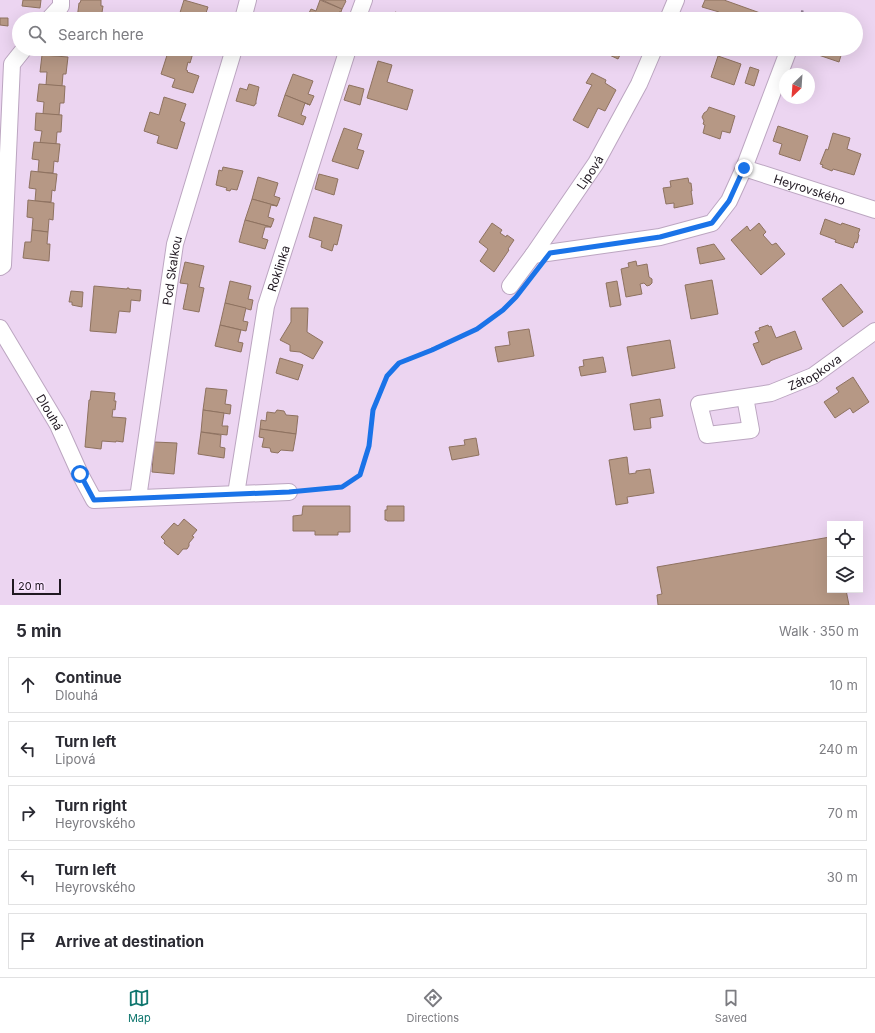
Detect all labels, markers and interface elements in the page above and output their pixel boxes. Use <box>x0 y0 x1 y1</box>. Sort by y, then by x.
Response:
search box <box>12 12 863 56</box>
icon: search <box>26 23 48 45</box>
text: Search here <box>58 25 144 44</box>
north arrow <box>779 68 815 104</box>
street label: Lipová <box>573 153 606 192</box>
route end <box>735 159 753 177</box>
street label: Heyrovského <box>772 171 847 208</box>
street label: Pod Skalkou <box>159 234 185 306</box>
street label: Roklinka <box>264 243 292 293</box>
street label: Zátopkova <box>785 351 844 393</box>
street label: Dlouhá <box>34 391 67 433</box>
route start <box>71 465 89 483</box>
map controls <box>827 521 863 593</box>
button: locate <box>827 521 863 557</box>
button: layers <box>827 557 863 593</box>
scale bar <box>12 577 61 596</box>
text: 20 m <box>18 579 44 593</box>
text: 5 min <box>16 621 62 641</box>
text: Walk · 350 m <box>779 623 859 639</box>
text: Continue <box>55 668 122 687</box>
icon: ahead <box>17 674 39 696</box>
text: 10 m <box>829 677 858 693</box>
text: Dlouhá <box>55 687 98 703</box>
text: Turn left <box>55 732 116 751</box>
icon: left <box>17 738 39 760</box>
text: 240 m <box>819 741 858 757</box>
text: Lipová <box>55 751 96 767</box>
text: Turn right <box>55 796 127 815</box>
icon: right <box>17 802 39 824</box>
text: 70 m <box>828 805 858 821</box>
text: Heyrovského <box>55 815 136 831</box>
text: Turn left <box>55 860 116 879</box>
icon: left <box>17 866 39 888</box>
text: 30 m <box>827 869 858 885</box>
text: Heyrovského <box>55 879 136 895</box>
icon: arrive <box>17 930 39 952</box>
text: Arrive at destination <box>55 932 204 951</box>
tab: Map <box>128 987 151 1025</box>
tab: Directions <box>407 987 459 1025</box>
tab: Saved <box>715 987 747 1025</box>

